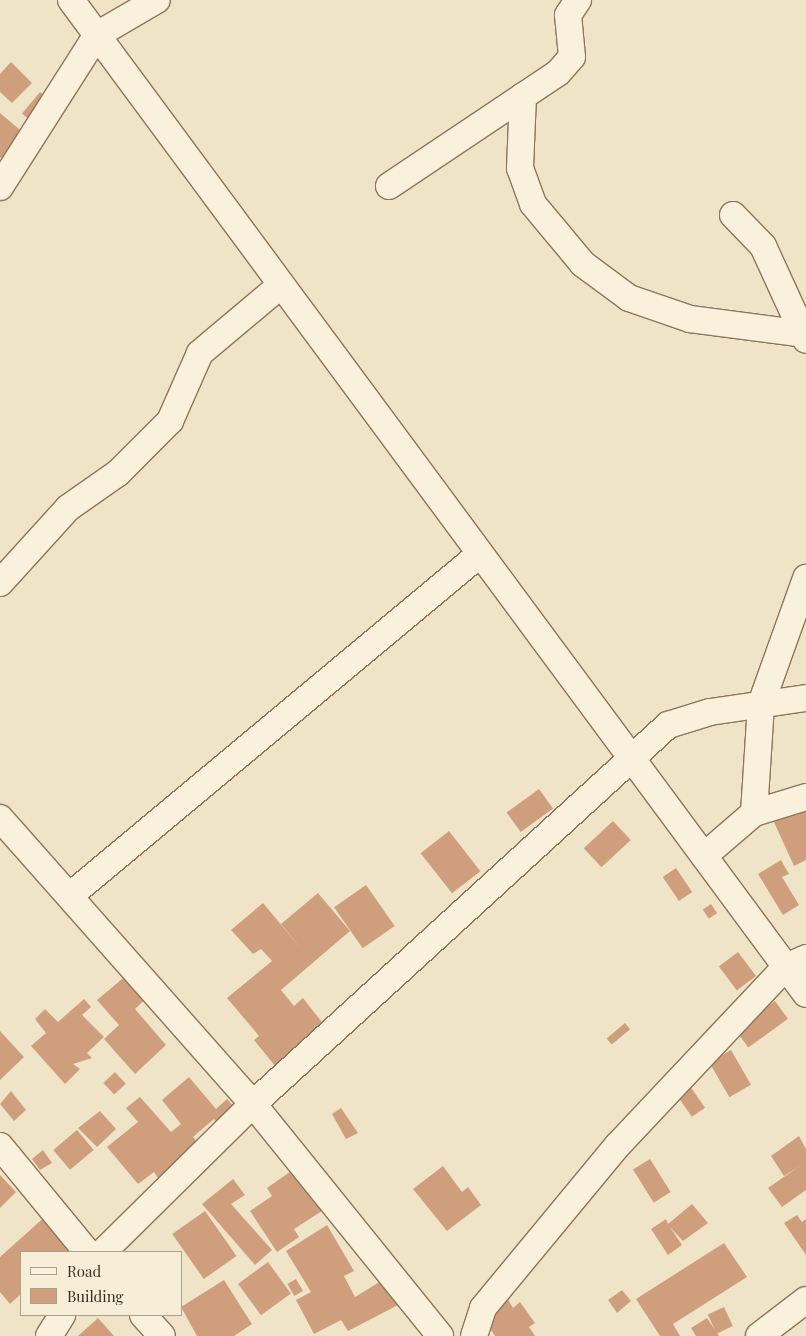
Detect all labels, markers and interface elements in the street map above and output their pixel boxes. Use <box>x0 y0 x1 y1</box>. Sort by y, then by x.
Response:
legend <box>20 1251 182 1316</box>
text: Road <box>67 1261 101 1281</box>
text: Building <box>67 1286 123 1306</box>

